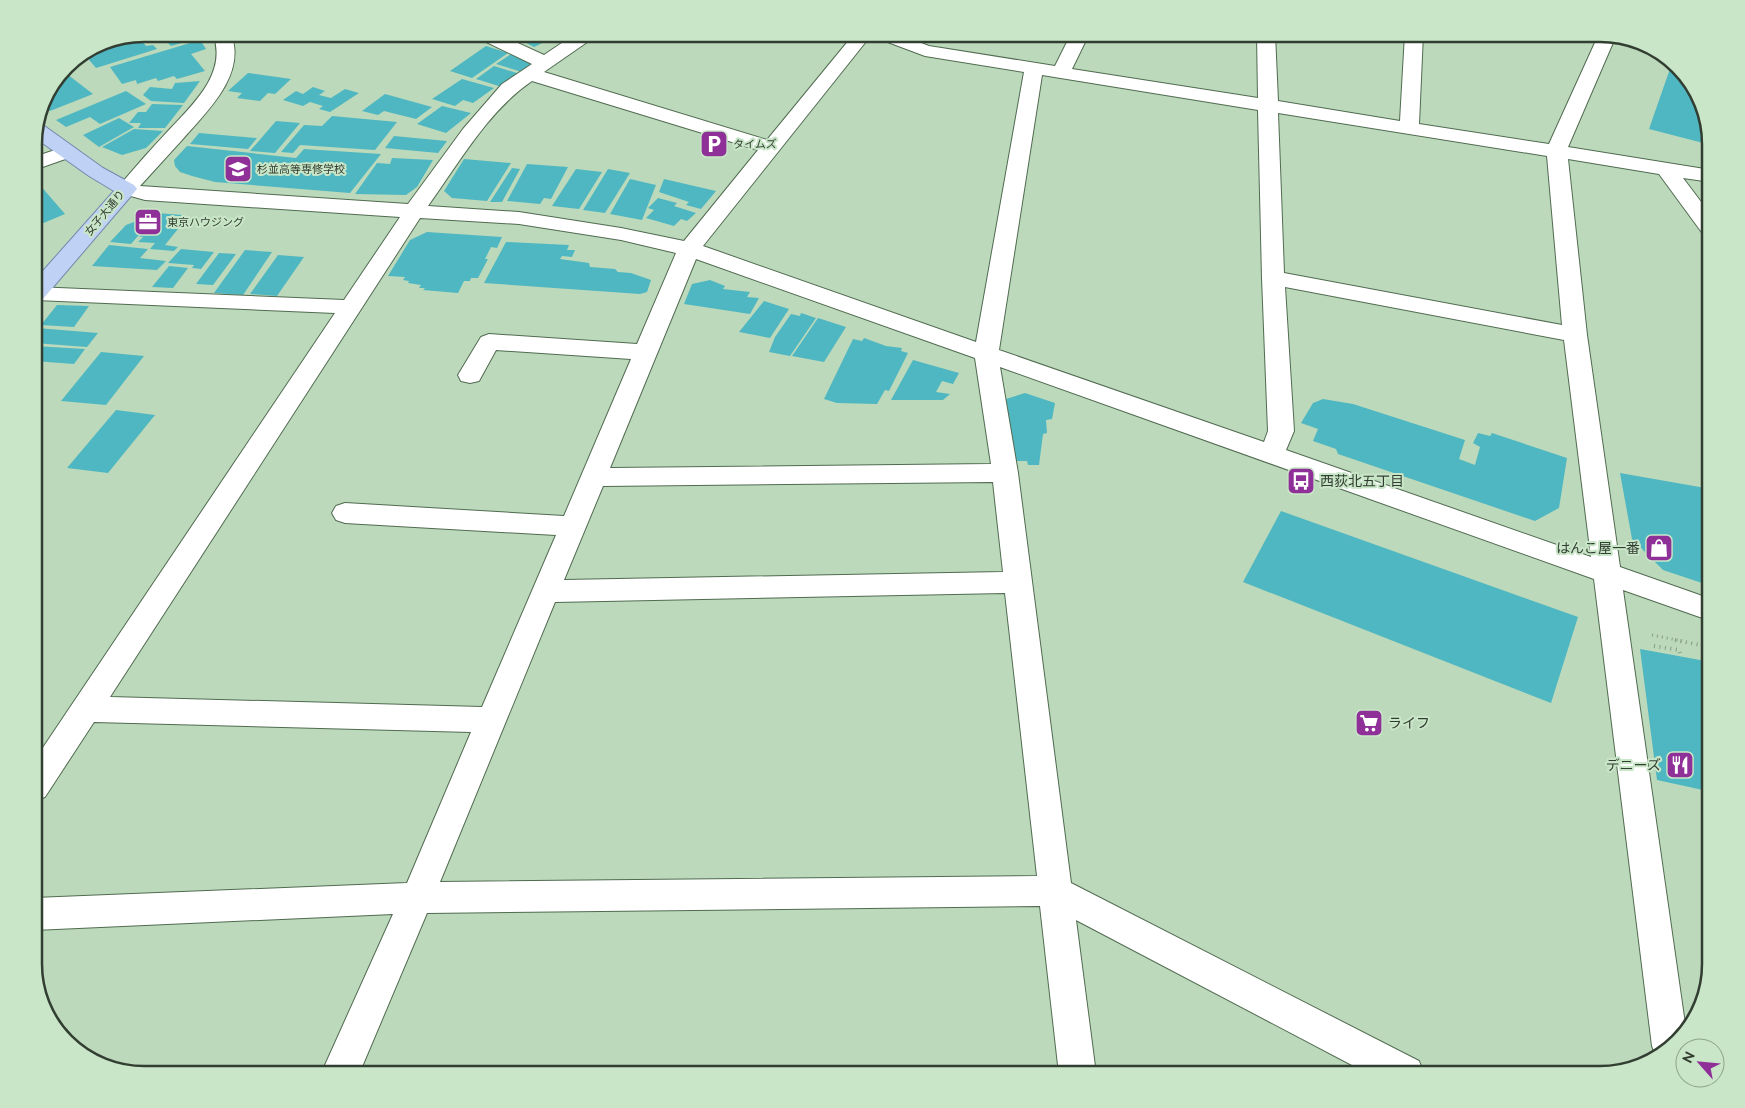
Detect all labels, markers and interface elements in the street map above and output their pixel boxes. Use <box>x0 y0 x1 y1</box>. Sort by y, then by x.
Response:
parking icon: タイムズ <box>699 129 729 159</box>
place label: タイムズ <box>733 138 777 151</box>
school or university icon: 杉並高等専修学校 <box>223 154 253 184</box>
place label: 杉並高等専修学校 <box>257 163 345 176</box>
street label: 女子大通り <box>82 188 128 238</box>
office icon: 東京ハウジング <box>133 207 163 237</box>
place label: 東京ハウジング <box>167 216 244 229</box>
bus stop icon: 西荻北五丁目 <box>1286 466 1316 496</box>
place label: 西荻北五丁目 <box>1320 473 1404 489</box>
shop icon: はんこ屋一番 <box>1644 533 1674 563</box>
place label: はんこ屋一番 <box>1556 540 1640 556</box>
supermarket icon: ライフ <box>1354 708 1384 738</box>
place label: ライフ <box>1388 715 1430 731</box>
restaurant icon: デニーズ <box>1665 750 1695 780</box>
place label: デニーズ <box>1606 757 1661 773</box>
north arrow <box>1675 1038 1725 1088</box>
text: N <box>1679 1049 1698 1065</box>

